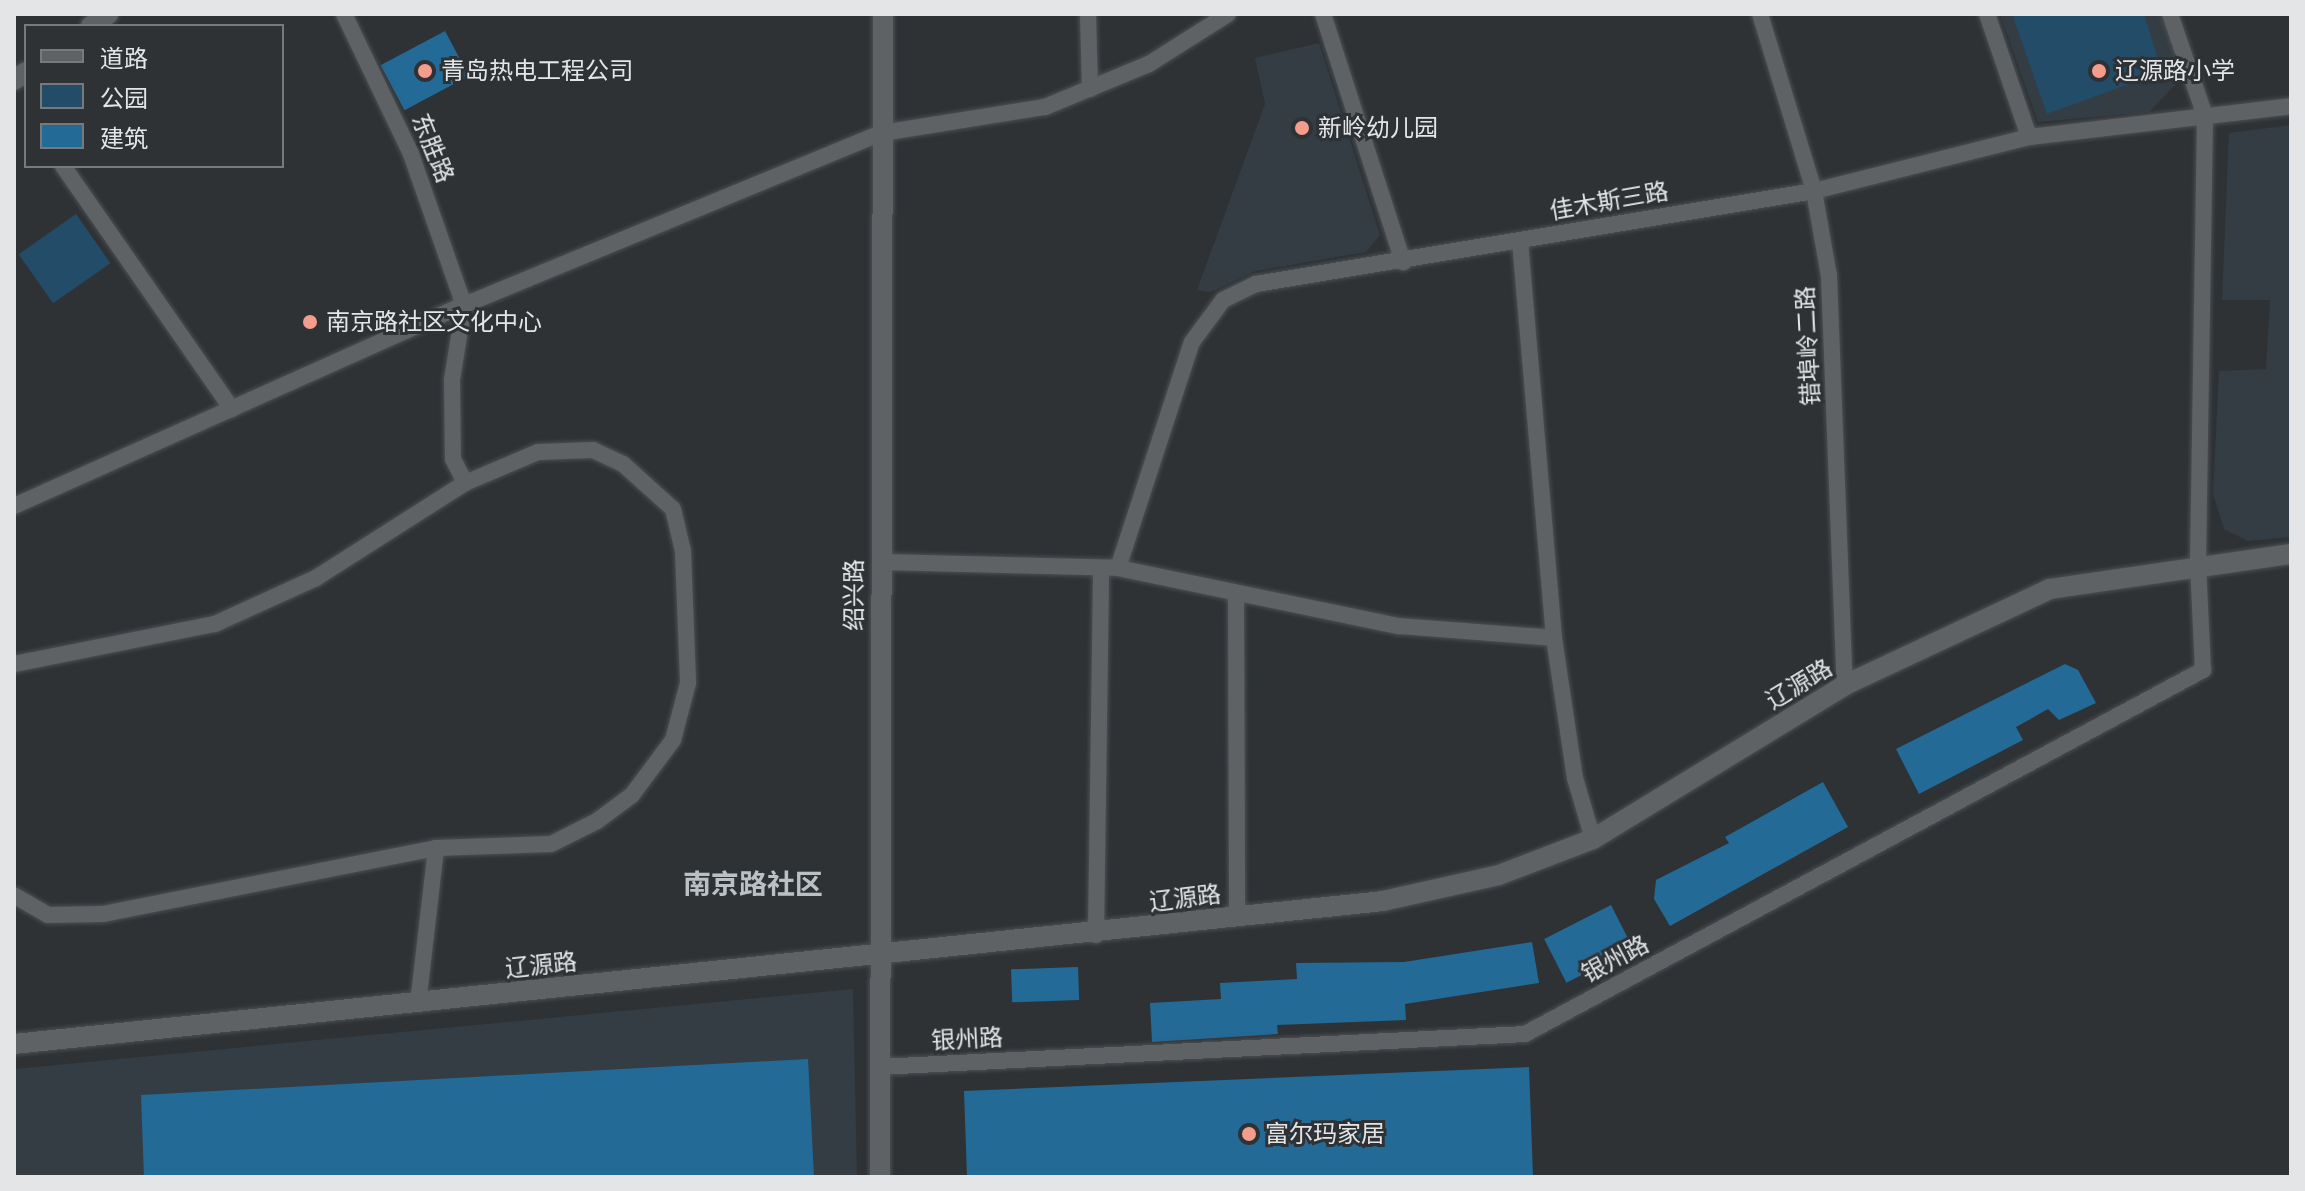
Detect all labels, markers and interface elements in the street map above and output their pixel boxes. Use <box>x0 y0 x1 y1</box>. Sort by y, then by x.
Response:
legend <box>24 24 284 168</box>
text: 道路 <box>100 45 148 72</box>
place label: 青岛热电工程公司 <box>441 57 633 85</box>
place label: 辽源路小学 <box>2115 57 2235 85</box>
marker: 青岛热电工程公司 <box>416 62 434 80</box>
marker: 辽源路小学 <box>2090 62 2108 80</box>
text: 公园 <box>100 85 148 112</box>
street label: 东胜路 <box>406 109 460 187</box>
place label: 新岭幼儿园 <box>1318 114 1438 142</box>
marker: 新岭幼儿园 <box>1293 119 1311 137</box>
text: 建筑 <box>100 125 148 152</box>
street label: 佳木斯三路 <box>1547 176 1671 226</box>
street label: 错埠岭二路 <box>1790 285 1826 407</box>
place label: 南京路社区文化中心 <box>326 308 542 336</box>
marker: 南京路社区文化中心 <box>301 313 319 331</box>
street label: 绍兴路 <box>840 559 868 631</box>
street label: 辽源路 <box>1761 653 1837 715</box>
district label: 南京路社区 <box>683 868 823 902</box>
street label: 辽源路 <box>1148 879 1222 917</box>
street label: 银州路 <box>1576 929 1654 989</box>
street label: 辽源路 <box>504 947 578 983</box>
street label: 银州路 <box>930 1023 1004 1055</box>
place label: 富尔玛家居 <box>1265 1120 1385 1148</box>
marker: 富尔玛家居 <box>1240 1125 1258 1143</box>

